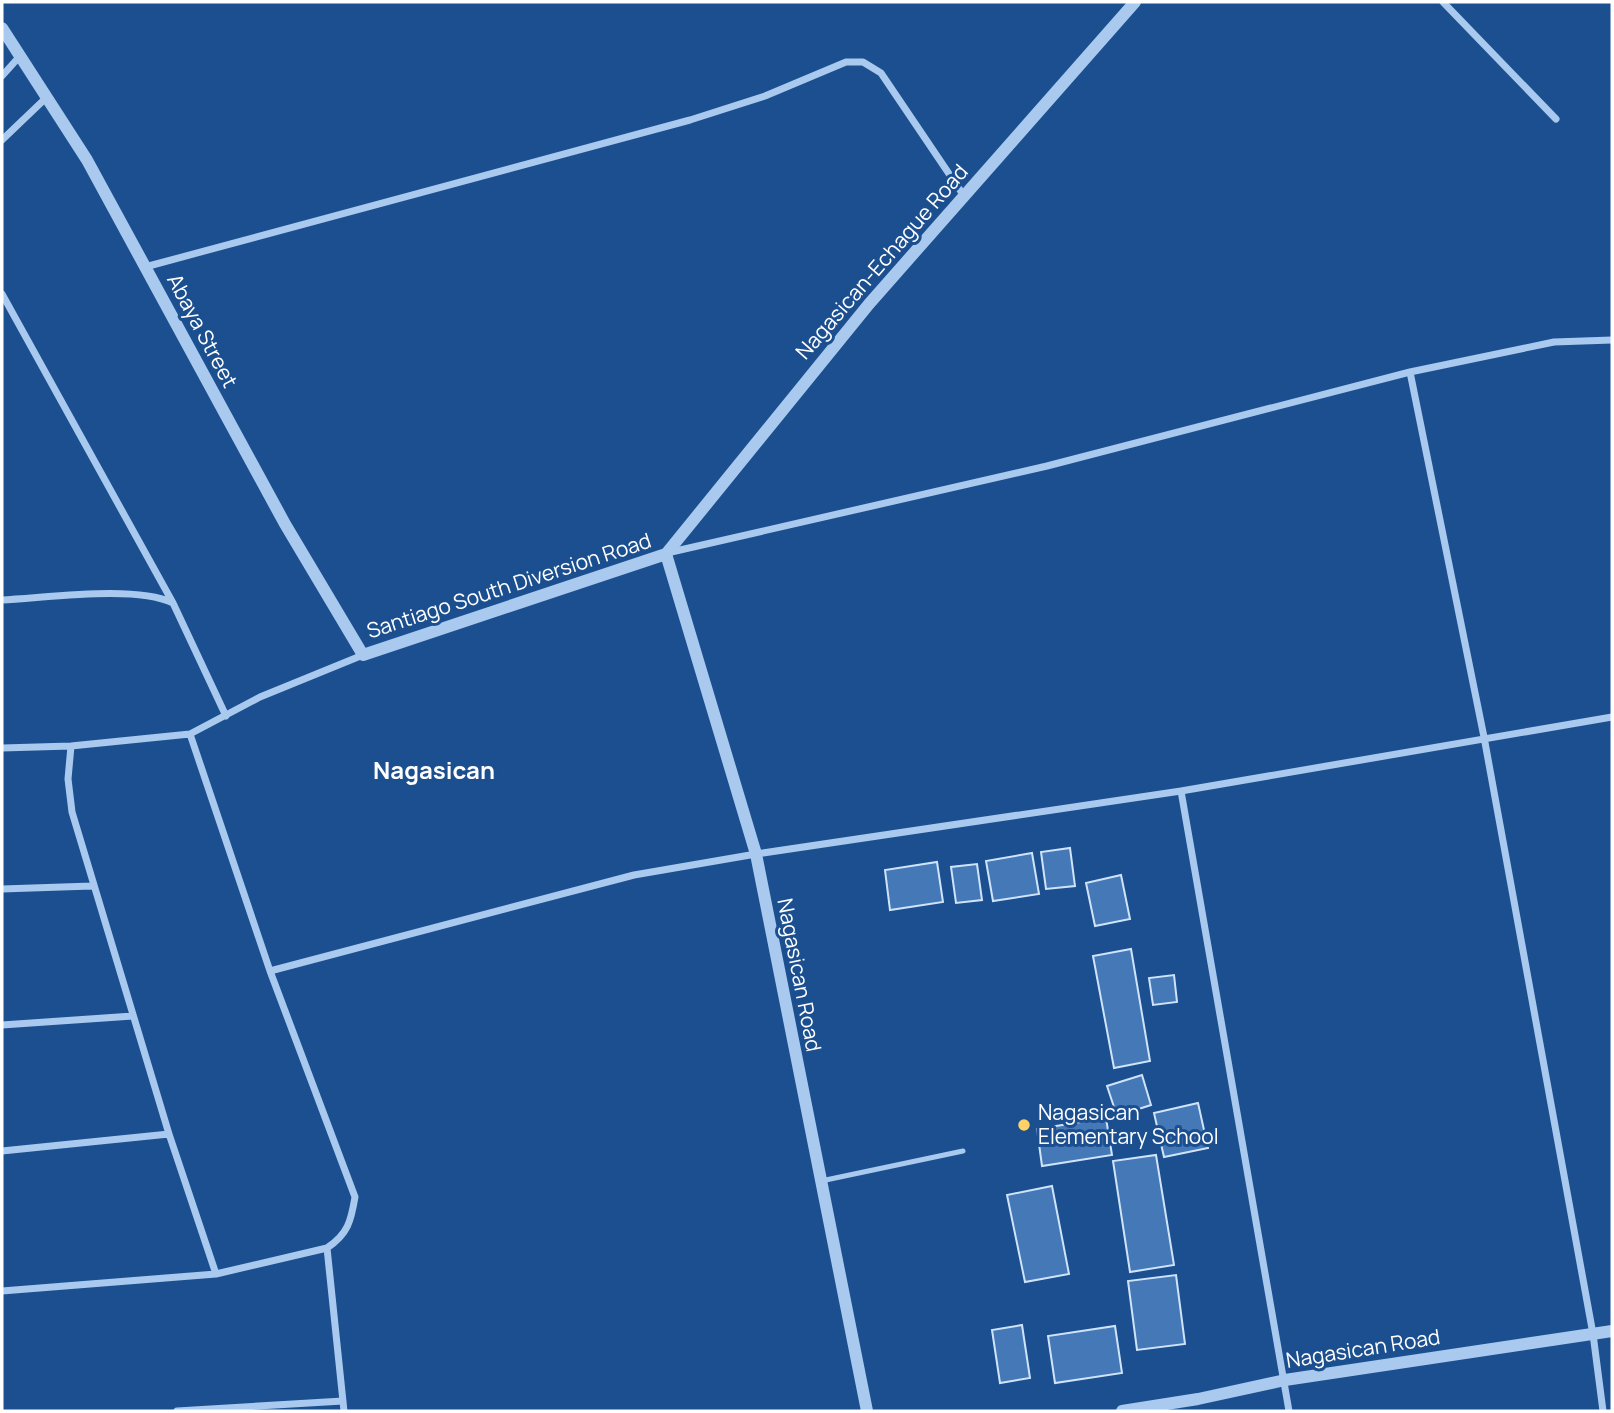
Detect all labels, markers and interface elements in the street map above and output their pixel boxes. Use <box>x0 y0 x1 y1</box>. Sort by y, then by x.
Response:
street label: Nagasican-Echague Road <box>789 158 974 365</box>
street label: Abaya Street <box>161 269 245 392</box>
street label: Santiago South Diversion Road <box>363 526 655 644</box>
district label: Nagasican <box>373 753 495 786</box>
street label: Nagasican Road <box>771 896 829 1054</box>
place label: Nagasican Elementary School <box>1038 1098 1219 1150</box>
marker: Nagasican Elementary School <box>1016 1117 1032 1133</box>
street label: Nagasican Road <box>1284 1322 1442 1374</box>

